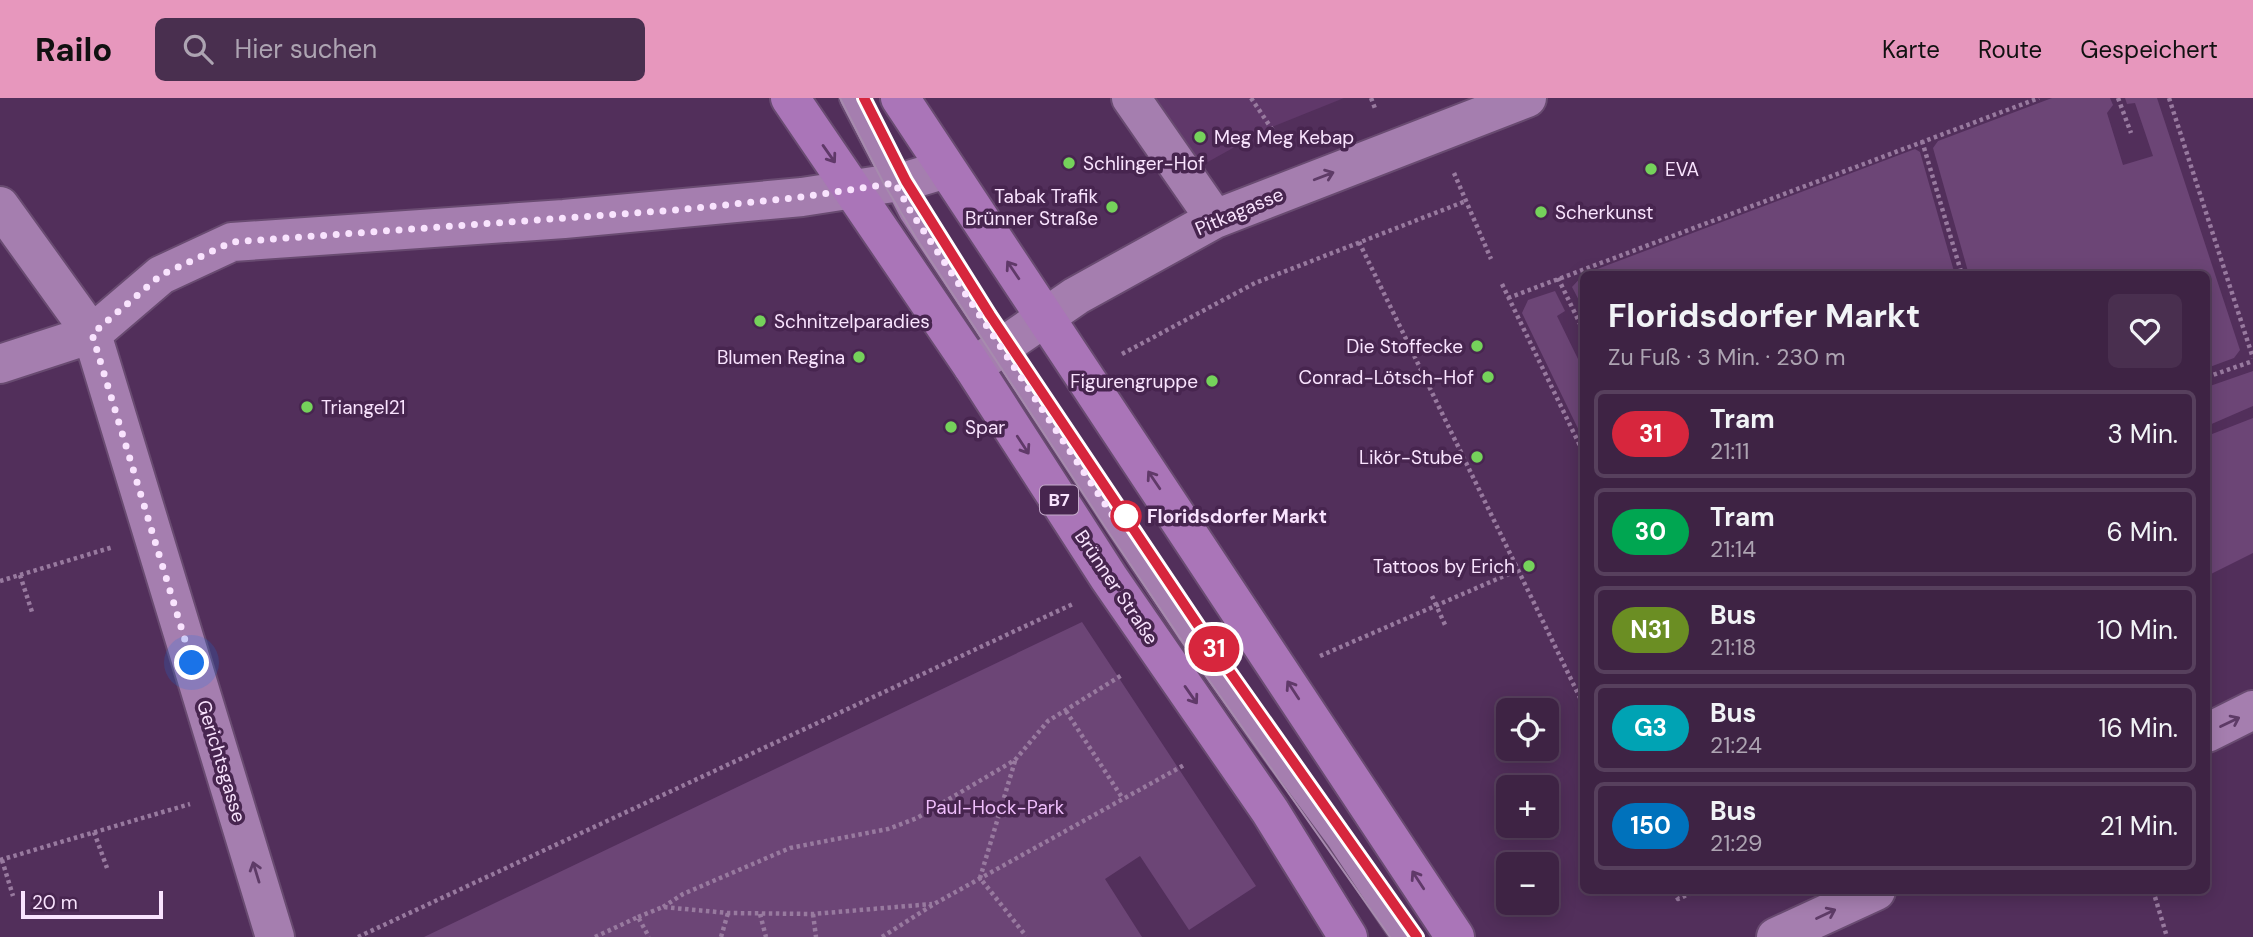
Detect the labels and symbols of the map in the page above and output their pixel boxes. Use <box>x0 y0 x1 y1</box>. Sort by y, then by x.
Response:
place label: Meg Meg Kebap <box>1214 125 1354 150</box>
marker: Meg Meg Kebap <box>1192 129 1208 145</box>
one-way arrow <box>822 144 836 163</box>
place label: Schlinger-Hof <box>1083 151 1205 176</box>
marker: Schlinger-Hof <box>1061 155 1077 171</box>
place label: EVA <box>1665 157 1700 182</box>
marker: EVA <box>1643 161 1659 177</box>
one-way arrow <box>1313 169 1334 182</box>
street label: Pitkagasse <box>1191 182 1287 241</box>
place label: Tabak Trafik Brünner Straße <box>965 184 1098 231</box>
marker: Tabak Trafik Brünner Straße <box>1104 199 1120 215</box>
place label: Scherkunst <box>1555 200 1654 225</box>
marker: Scherkunst <box>1533 204 1549 220</box>
one-way arrow <box>1006 261 1020 281</box>
place label: Schnitzelparadies <box>774 309 930 334</box>
marker: Schnitzelparadies <box>752 313 768 329</box>
place label: Die Stoffecke <box>1346 334 1463 359</box>
marker: Die Stoffecke <box>1469 338 1485 354</box>
place label: Blumen Regina <box>717 345 845 370</box>
marker: Blumen Regina <box>851 349 867 365</box>
place label: Conrad-Lötsch-Hof <box>1298 365 1474 390</box>
place label: Figurengruppe <box>1070 369 1198 394</box>
marker: Conrad-Lötsch-Hof <box>1480 369 1496 385</box>
marker: Figurengruppe <box>1204 373 1220 389</box>
place label: Triangel21 <box>321 395 406 420</box>
marker: Triangel21 <box>299 399 315 415</box>
place label: Spar <box>965 415 1005 440</box>
marker: Spar <box>943 419 959 435</box>
one-way arrow <box>1016 435 1030 454</box>
place label: Likör-Stube <box>1359 445 1463 470</box>
marker: Likör-Stube <box>1469 449 1485 465</box>
one-way arrow <box>1146 471 1161 490</box>
road number: B7 <box>1040 486 1078 514</box>
marker: Floridsdorfer Markt <box>1111 501 1141 531</box>
place label: Floridsdorfer Markt <box>1147 504 1327 529</box>
street label: Brünner Straße <box>1069 525 1164 649</box>
place label: Tattoos by Erich <box>1373 554 1515 579</box>
marker: Tattoos by Erich <box>1521 558 1537 574</box>
line badge: 31 <box>1182 626 1246 672</box>
your location <box>174 645 209 680</box>
one-way arrow <box>1286 681 1300 700</box>
one-way arrow <box>1184 685 1198 704</box>
street label: Gerichtsgasse <box>191 697 252 825</box>
one-way arrow <box>2219 714 2240 728</box>
park label: Paul-Hock-Park <box>926 795 1065 820</box>
one-way arrow <box>248 861 261 883</box>
one-way arrow <box>1411 871 1425 890</box>
scale bar <box>21 888 163 920</box>
one-way arrow <box>1815 907 1836 920</box>

